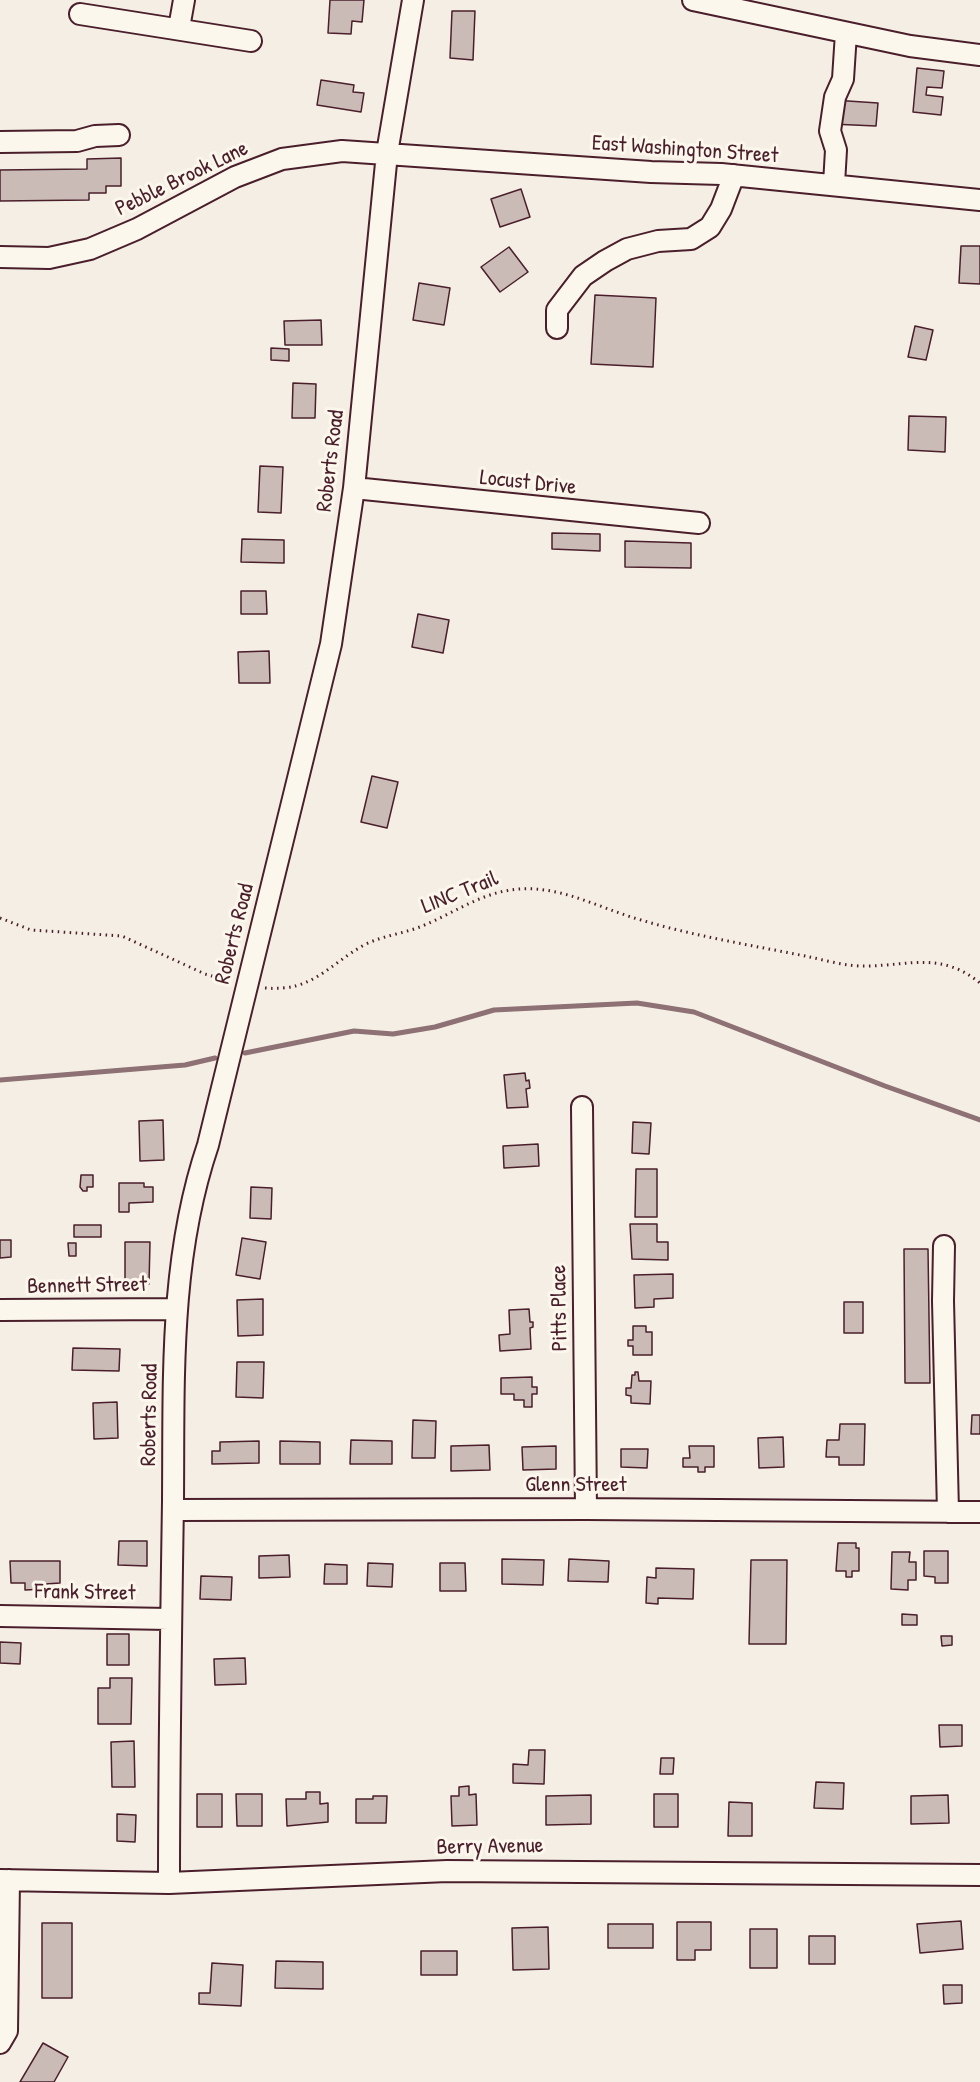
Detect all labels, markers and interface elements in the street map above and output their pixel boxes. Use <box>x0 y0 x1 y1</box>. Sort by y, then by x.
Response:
street label: East Washington Street <box>591 130 779 170</box>
street label: Pebble Brook Lane <box>111 136 253 222</box>
street label: Roberts Road <box>312 409 350 513</box>
street label: Locust Drive <box>478 465 578 501</box>
street label: LINC Trail <box>418 866 502 920</box>
street label: Roberts Road <box>210 881 260 987</box>
street label: Pitts Place <box>546 1265 574 1351</box>
street label: Bennett Street <box>27 1272 147 1300</box>
street label: Roberts Road <box>136 1364 164 1466</box>
street label: Glenn Street <box>525 1472 627 1498</box>
street label: Frank Street <box>34 1579 136 1607</box>
street label: Berry Avenue <box>436 1833 544 1861</box>

